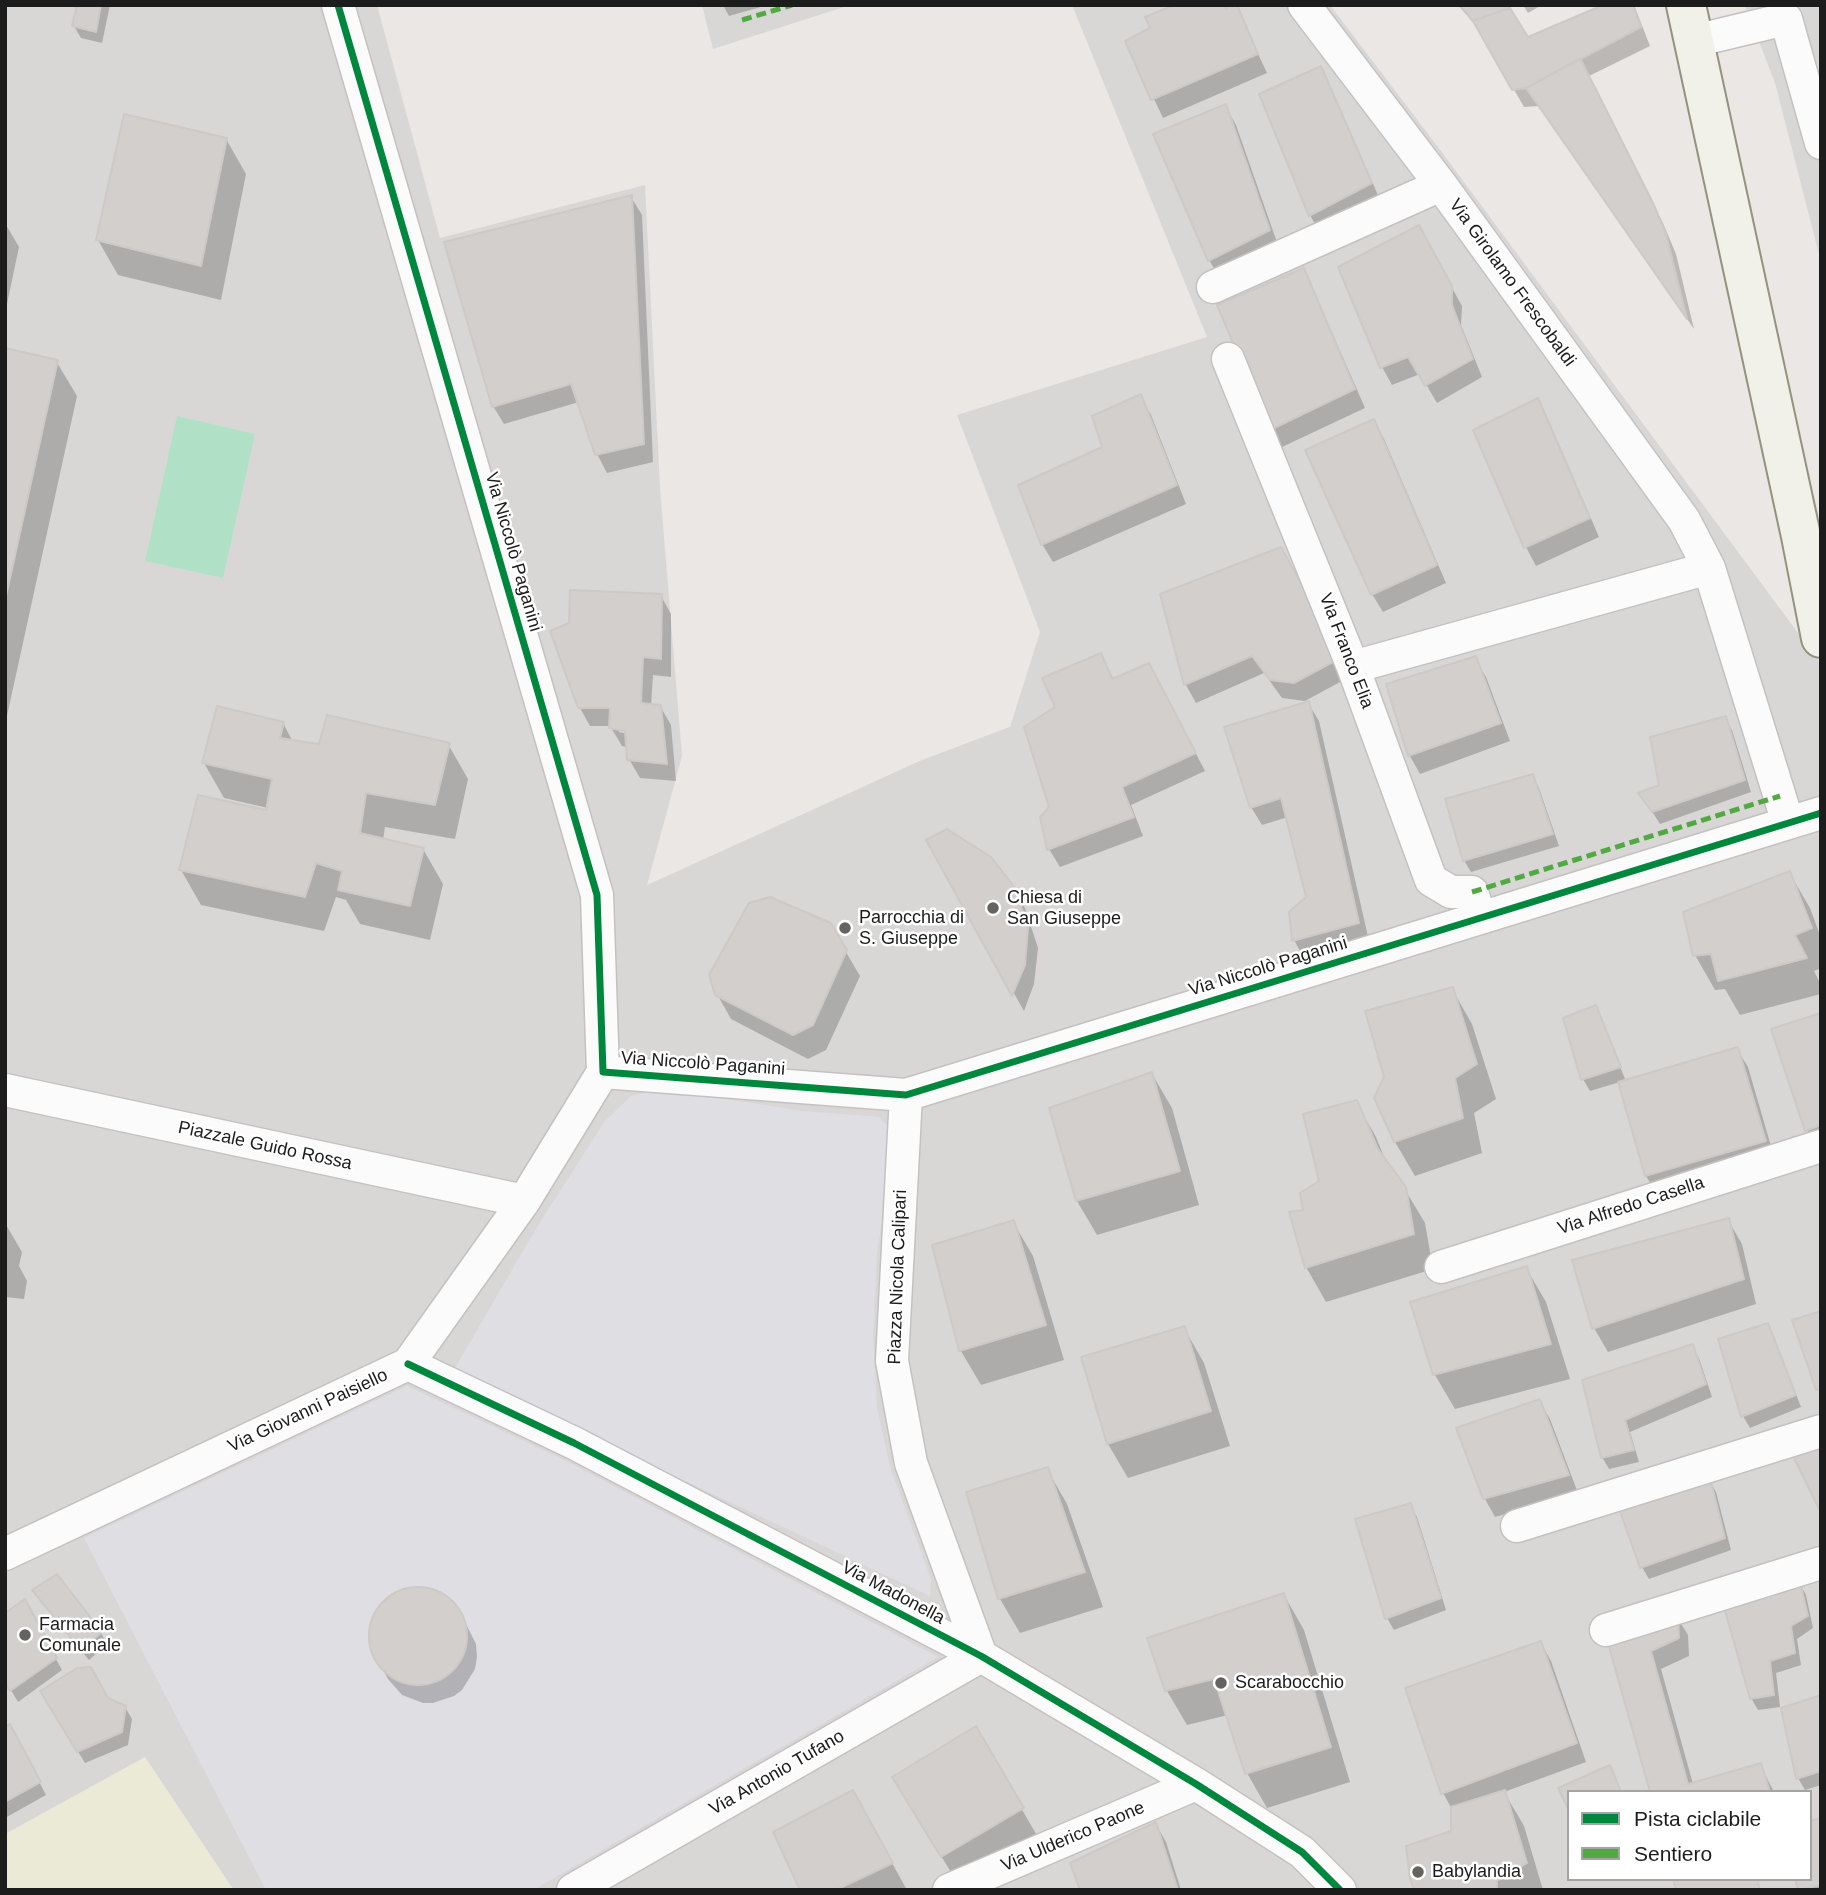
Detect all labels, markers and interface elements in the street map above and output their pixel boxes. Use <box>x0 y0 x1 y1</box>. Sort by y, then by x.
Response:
street label: Via Girolamo Frescobaldi <box>1444 195 1580 371</box>
street label: Via Niccolò Paganini <box>480 470 546 634</box>
street label: Via Franco Elia <box>1314 590 1378 712</box>
place label: Chiesa di San Giuseppe <box>1007 887 1121 930</box>
marker: Chiesa di San Giuseppe <box>985 900 1001 916</box>
place label: Parrocchia di S. Giuseppe <box>859 907 964 950</box>
marker: Parrocchia di S. Giuseppe <box>837 920 853 936</box>
street label: Via Niccolò Paganini <box>1186 933 1350 1001</box>
street label: Via Niccolò Paganini <box>620 1047 786 1081</box>
street label: Piazzale Guido Rossa <box>176 1117 354 1175</box>
street label: Via Alfredo Casella <box>1555 1172 1707 1240</box>
street label: Piazza Nicola Calipari <box>884 1189 912 1365</box>
street label: Via Giovanni Paisiello <box>225 1364 391 1458</box>
street label: Via Madonella <box>838 1557 948 1629</box>
place label: Farmacia Comunale <box>39 1614 121 1656</box>
marker: Farmacia Comunale <box>17 1627 33 1643</box>
place label: Scarabocchio <box>1235 1672 1344 1694</box>
marker: Scarabocchio <box>1213 1675 1229 1691</box>
street label: Via Antonio Tufano <box>706 1726 848 1820</box>
legend <box>1567 1790 1812 1881</box>
street label: Via Ulderico Paone <box>998 1797 1148 1877</box>
text: Pista ciclabile <box>1634 1807 1761 1830</box>
text: Sentiero <box>1634 1842 1712 1865</box>
place label: Babylandia <box>1432 1861 1521 1883</box>
marker: Babylandia <box>1410 1864 1426 1880</box>

